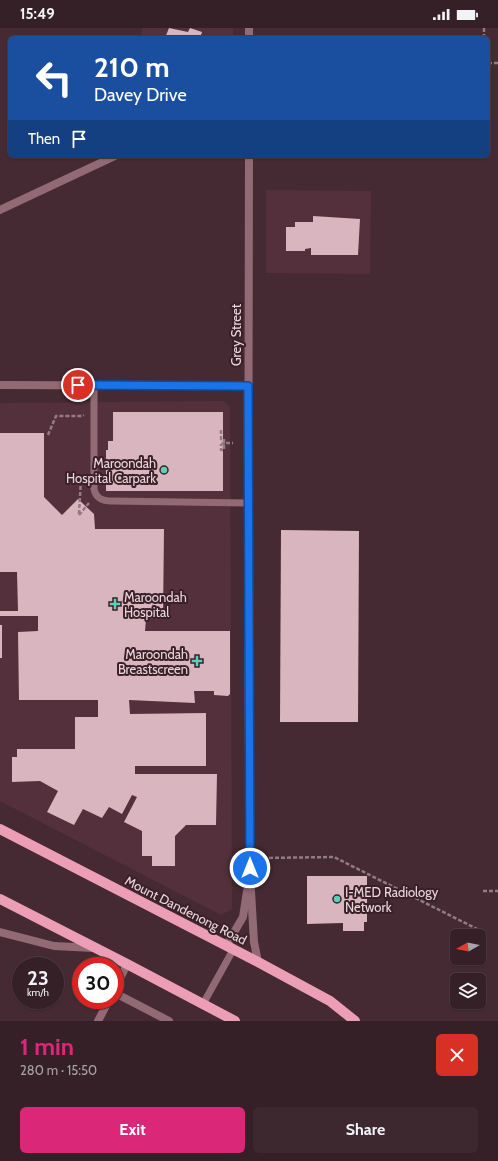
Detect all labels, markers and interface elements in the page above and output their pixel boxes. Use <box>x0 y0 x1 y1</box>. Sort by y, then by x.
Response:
text: 15:49 <box>20 5 55 23</box>
text: 210 m <box>94 50 170 84</box>
icon: left <box>28 52 80 104</box>
text: Davey Drive <box>94 84 187 106</box>
icon: arrive <box>68 128 90 150</box>
text: Then <box>28 130 60 148</box>
street label: Grey Street <box>228 303 244 366</box>
pin <box>61 368 95 402</box>
icon: arrive <box>67 374 89 396</box>
place label: Maroondah Hospital Carpark <box>66 455 156 486</box>
marker: Maroondah Hospital Carpark <box>159 465 169 475</box>
place label: Maroondah Hospital <box>124 589 187 620</box>
marker: Maroondah Hospital <box>109 598 121 610</box>
place label: Maroondah Breastscreen <box>118 646 188 677</box>
marker: Maroondah Breastscreen <box>191 655 203 667</box>
position arrow <box>229 847 271 889</box>
street label: Mount Dandenong Road <box>122 872 250 948</box>
place label: I-MED Radiology Network <box>345 884 439 915</box>
marker: I-MED Radiology Network <box>332 894 342 904</box>
north arrow <box>450 929 486 965</box>
map controls <box>450 929 486 1009</box>
speed limit sign: 30 <box>72 957 124 1009</box>
text: 23 <box>27 966 49 990</box>
button: layers <box>450 973 486 1009</box>
text: km/h <box>27 986 49 999</box>
text: 1 min <box>20 1032 74 1061</box>
button: close <box>436 1034 478 1076</box>
text: 280 m · 15:50 <box>20 1062 97 1078</box>
button: Exit <box>20 1107 245 1153</box>
button: Share <box>253 1107 478 1153</box>

